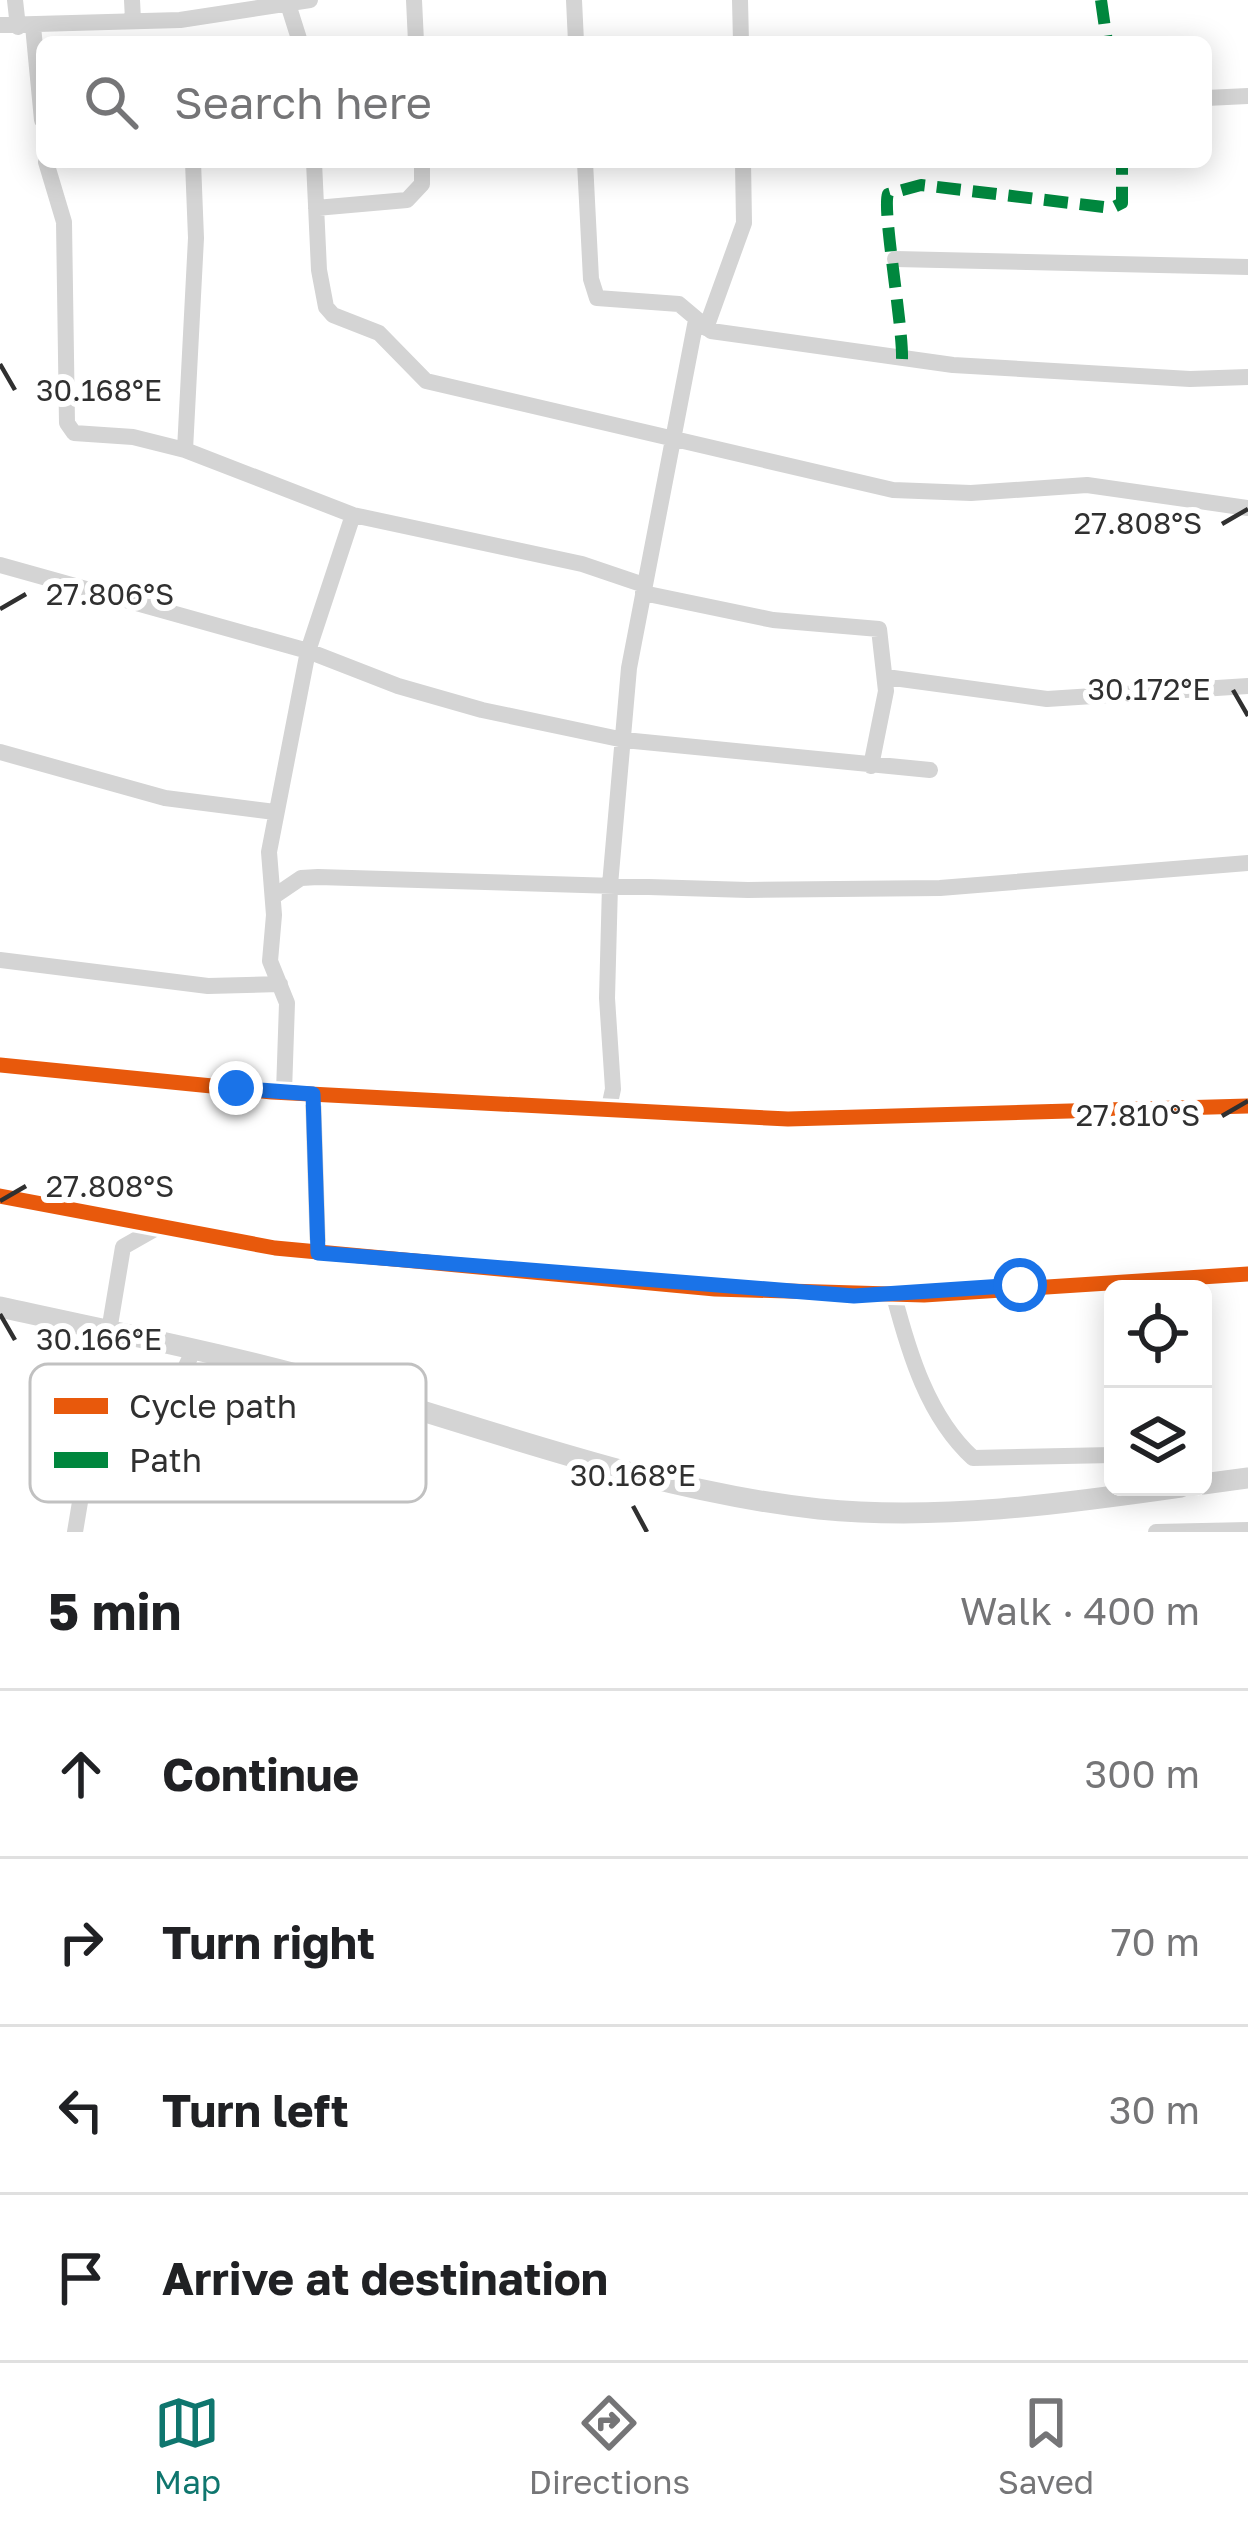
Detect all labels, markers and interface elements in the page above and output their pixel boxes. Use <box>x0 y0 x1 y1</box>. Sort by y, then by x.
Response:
search box <box>36 36 1212 168</box>
icon: search <box>78 69 144 135</box>
text: Search here <box>174 75 432 129</box>
text: 30.168°E <box>36 372 162 408</box>
text: 27.808°S <box>1074 505 1202 541</box>
text: 27.806°S <box>46 576 174 612</box>
text: 30.172°E <box>1088 671 1211 707</box>
route end <box>209 1061 263 1115</box>
text: 27.810°S <box>1076 1097 1200 1133</box>
text: 27.808°S <box>46 1168 174 1204</box>
route start <box>993 1258 1047 1312</box>
map controls <box>1104 1280 1212 1496</box>
button: locate <box>1104 1280 1212 1388</box>
text: 30.166°E <box>36 1321 162 1357</box>
legend <box>30 1364 426 1502</box>
text: Cycle path <box>129 1386 297 1425</box>
button: layers <box>1104 1388 1212 1496</box>
text: Path <box>129 1440 202 1479</box>
text: 30.168°E <box>570 1457 696 1493</box>
text: 5 min <box>48 1580 181 1641</box>
text: Walk · 400 m <box>960 1587 1200 1634</box>
icon: ahead <box>48 1741 114 1807</box>
text: Continue <box>162 1747 359 1801</box>
text: 300 m <box>1085 1750 1200 1797</box>
icon: right <box>48 1909 114 1975</box>
text: Turn right <box>162 1915 375 1969</box>
text: 70 m <box>1111 1918 1200 1965</box>
icon: left <box>48 2077 114 2143</box>
text: Turn left <box>162 2083 349 2137</box>
text: 30 m <box>1109 2086 1200 2133</box>
icon: arrive <box>48 2245 114 2311</box>
text: Arrive at destination <box>162 2251 608 2305</box>
tab: Map <box>154 2390 221 2501</box>
tab: Directions <box>529 2390 690 2501</box>
tab: Saved <box>998 2390 1094 2501</box>

